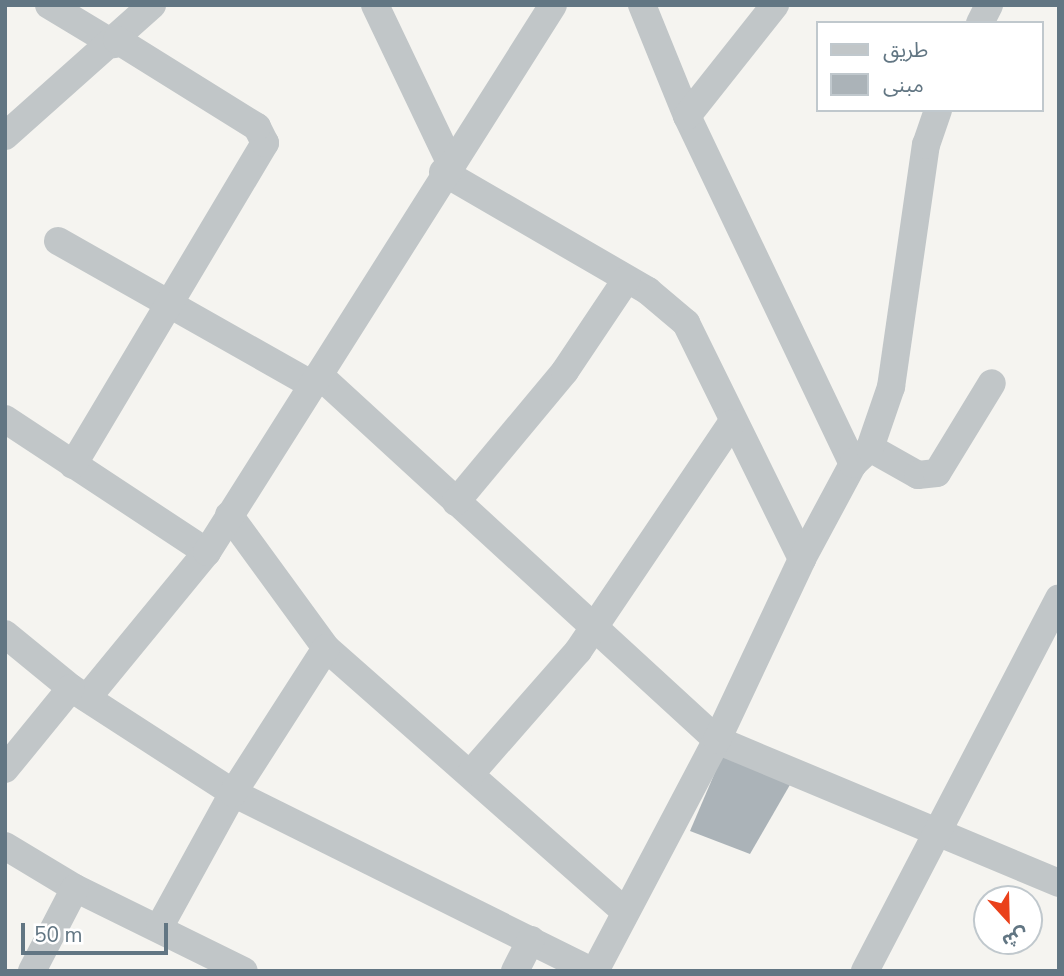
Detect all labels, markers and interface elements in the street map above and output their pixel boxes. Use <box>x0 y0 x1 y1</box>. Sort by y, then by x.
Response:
legend <box>816 21 1043 112</box>
text: طريق <box>883 36 928 64</box>
text: مبنى <box>883 71 924 99</box>
north arrow <box>973 885 1043 955</box>
scale bar <box>24 909 172 953</box>
text: 50 m <box>34 921 83 949</box>
text: ش <box>998 921 1032 955</box>

